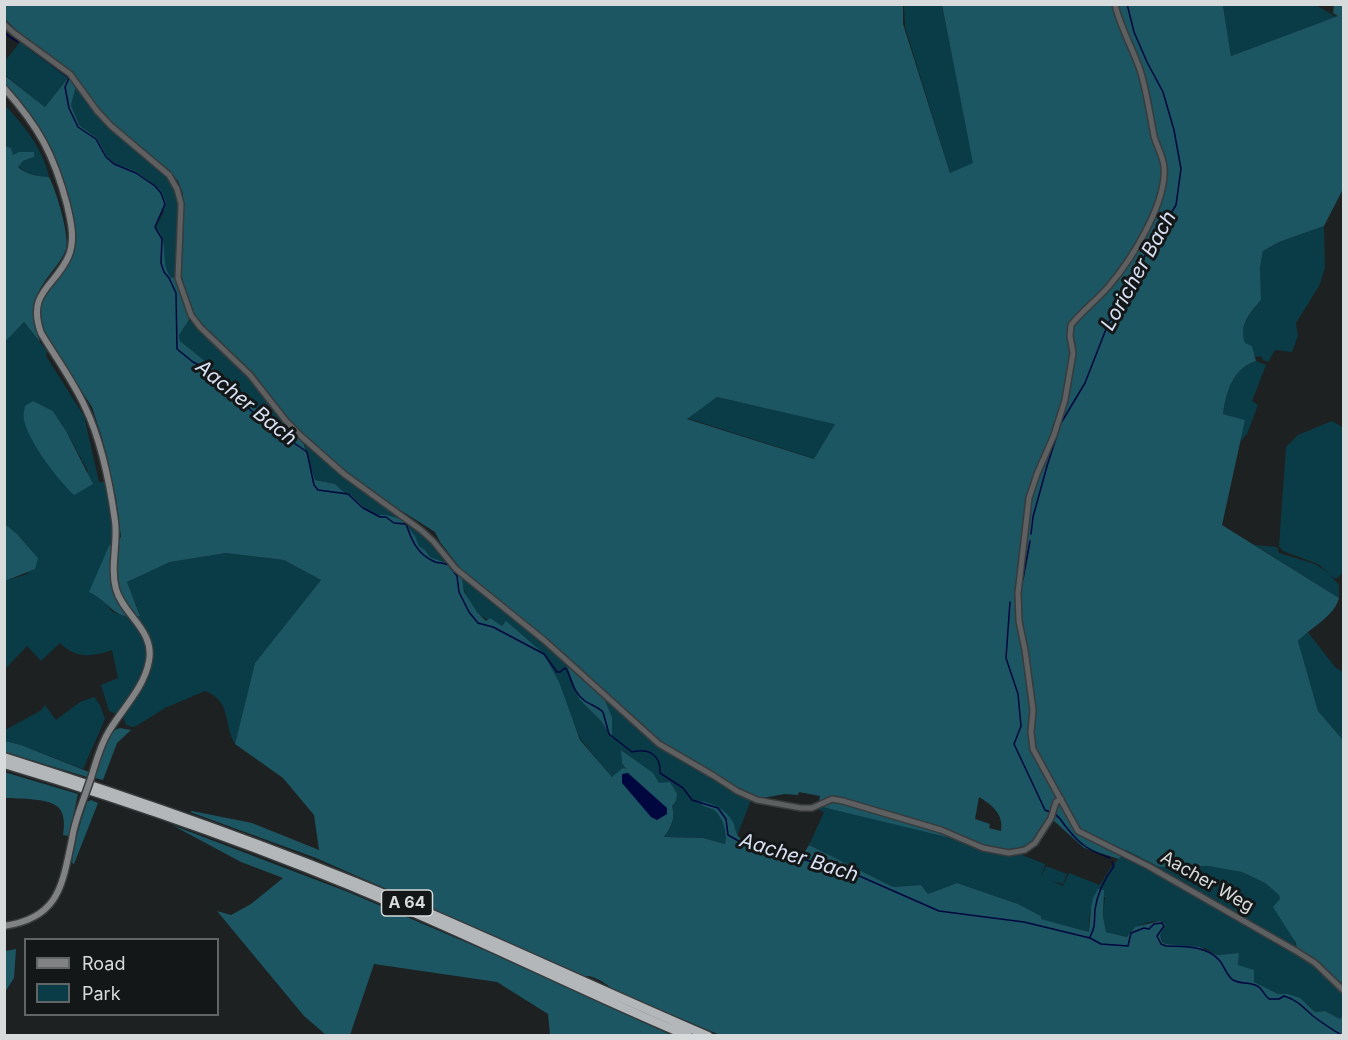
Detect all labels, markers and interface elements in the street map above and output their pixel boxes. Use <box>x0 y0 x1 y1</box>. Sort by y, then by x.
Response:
water label: Loricher Bach <box>1096 207 1182 335</box>
water label: Aacher Bach <box>191 355 301 451</box>
water label: Aacher Bach <box>737 829 861 887</box>
street label: Aacher Weg <box>1157 847 1257 917</box>
road number: A 64 <box>382 890 432 916</box>
legend <box>24 938 219 1016</box>
text: Road <box>82 953 125 974</box>
text: Park <box>82 983 121 1004</box>

